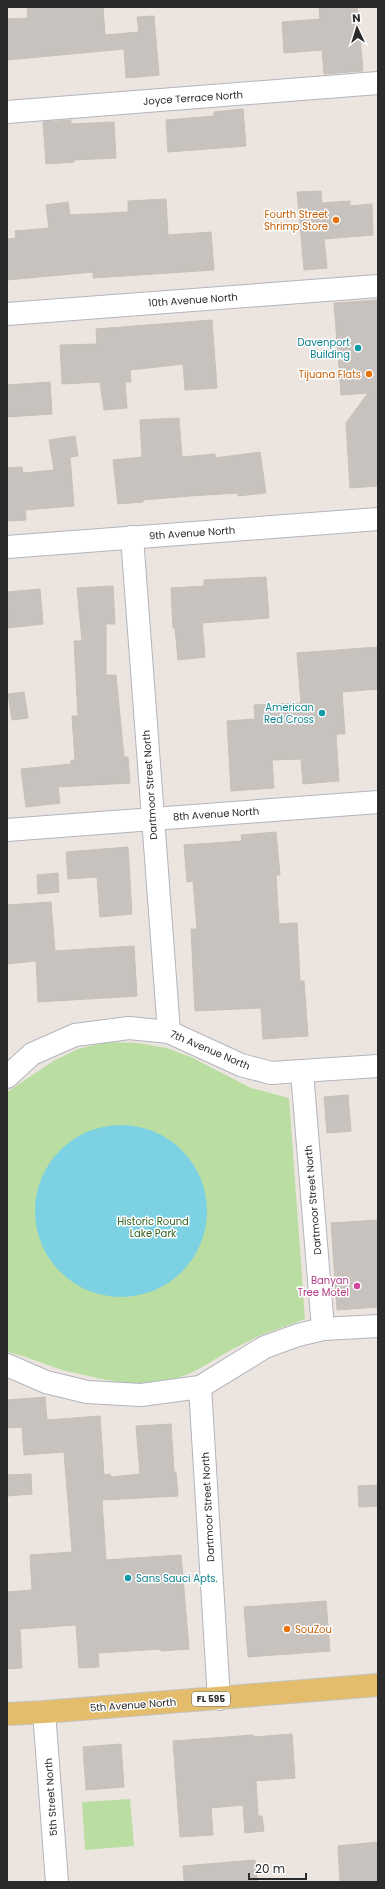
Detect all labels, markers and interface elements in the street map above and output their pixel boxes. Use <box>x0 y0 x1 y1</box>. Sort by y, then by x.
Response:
north arrow <box>337 8 377 48</box>
text: N <box>352 10 361 26</box>
street label: Joyce Terrace North <box>142 87 244 109</box>
place label: Fourth Street Shrimp Store <box>264 207 328 234</box>
marker: Fourth Street Shrimp Store <box>331 215 341 225</box>
street label: 10th Avenue North <box>148 289 238 311</box>
place label: Davenport Building <box>297 335 350 362</box>
marker: Davenport Building <box>353 343 363 353</box>
place label: Tijuana Flats <box>299 367 361 382</box>
marker: Tijuana Flats <box>364 369 374 379</box>
street label: 9th Avenue North <box>148 523 236 543</box>
place label: American Red Cross <box>264 700 314 727</box>
marker: American Red Cross <box>317 708 327 718</box>
street label: Dartmoor Street North <box>139 730 161 840</box>
street label: 8th Avenue North <box>172 804 260 824</box>
street label: 7th Avenue North <box>168 1026 252 1074</box>
street label: Dartmoor Street North <box>301 1145 325 1255</box>
park label: Historic Round Lake Park <box>117 1214 189 1241</box>
place label: Banyan Tree Motel <box>297 1273 349 1300</box>
marker: Banyan Tree Motel <box>352 1281 362 1291</box>
street label: Dartmoor Street North <box>198 1452 218 1562</box>
place label: Sans Sauci Apts. <box>136 1571 218 1586</box>
marker: Sans Sauci Apts. <box>123 1573 133 1583</box>
place label: SouZou <box>295 1622 332 1637</box>
marker: SouZou <box>282 1624 292 1634</box>
road number: FL 595 <box>192 1692 230 1706</box>
street label: 5th Avenue North <box>89 1695 177 1715</box>
street label: 5th Street North <box>41 1758 61 1836</box>
scale bar <box>249 1855 306 1881</box>
text: 20 m <box>255 1860 285 1877</box>

